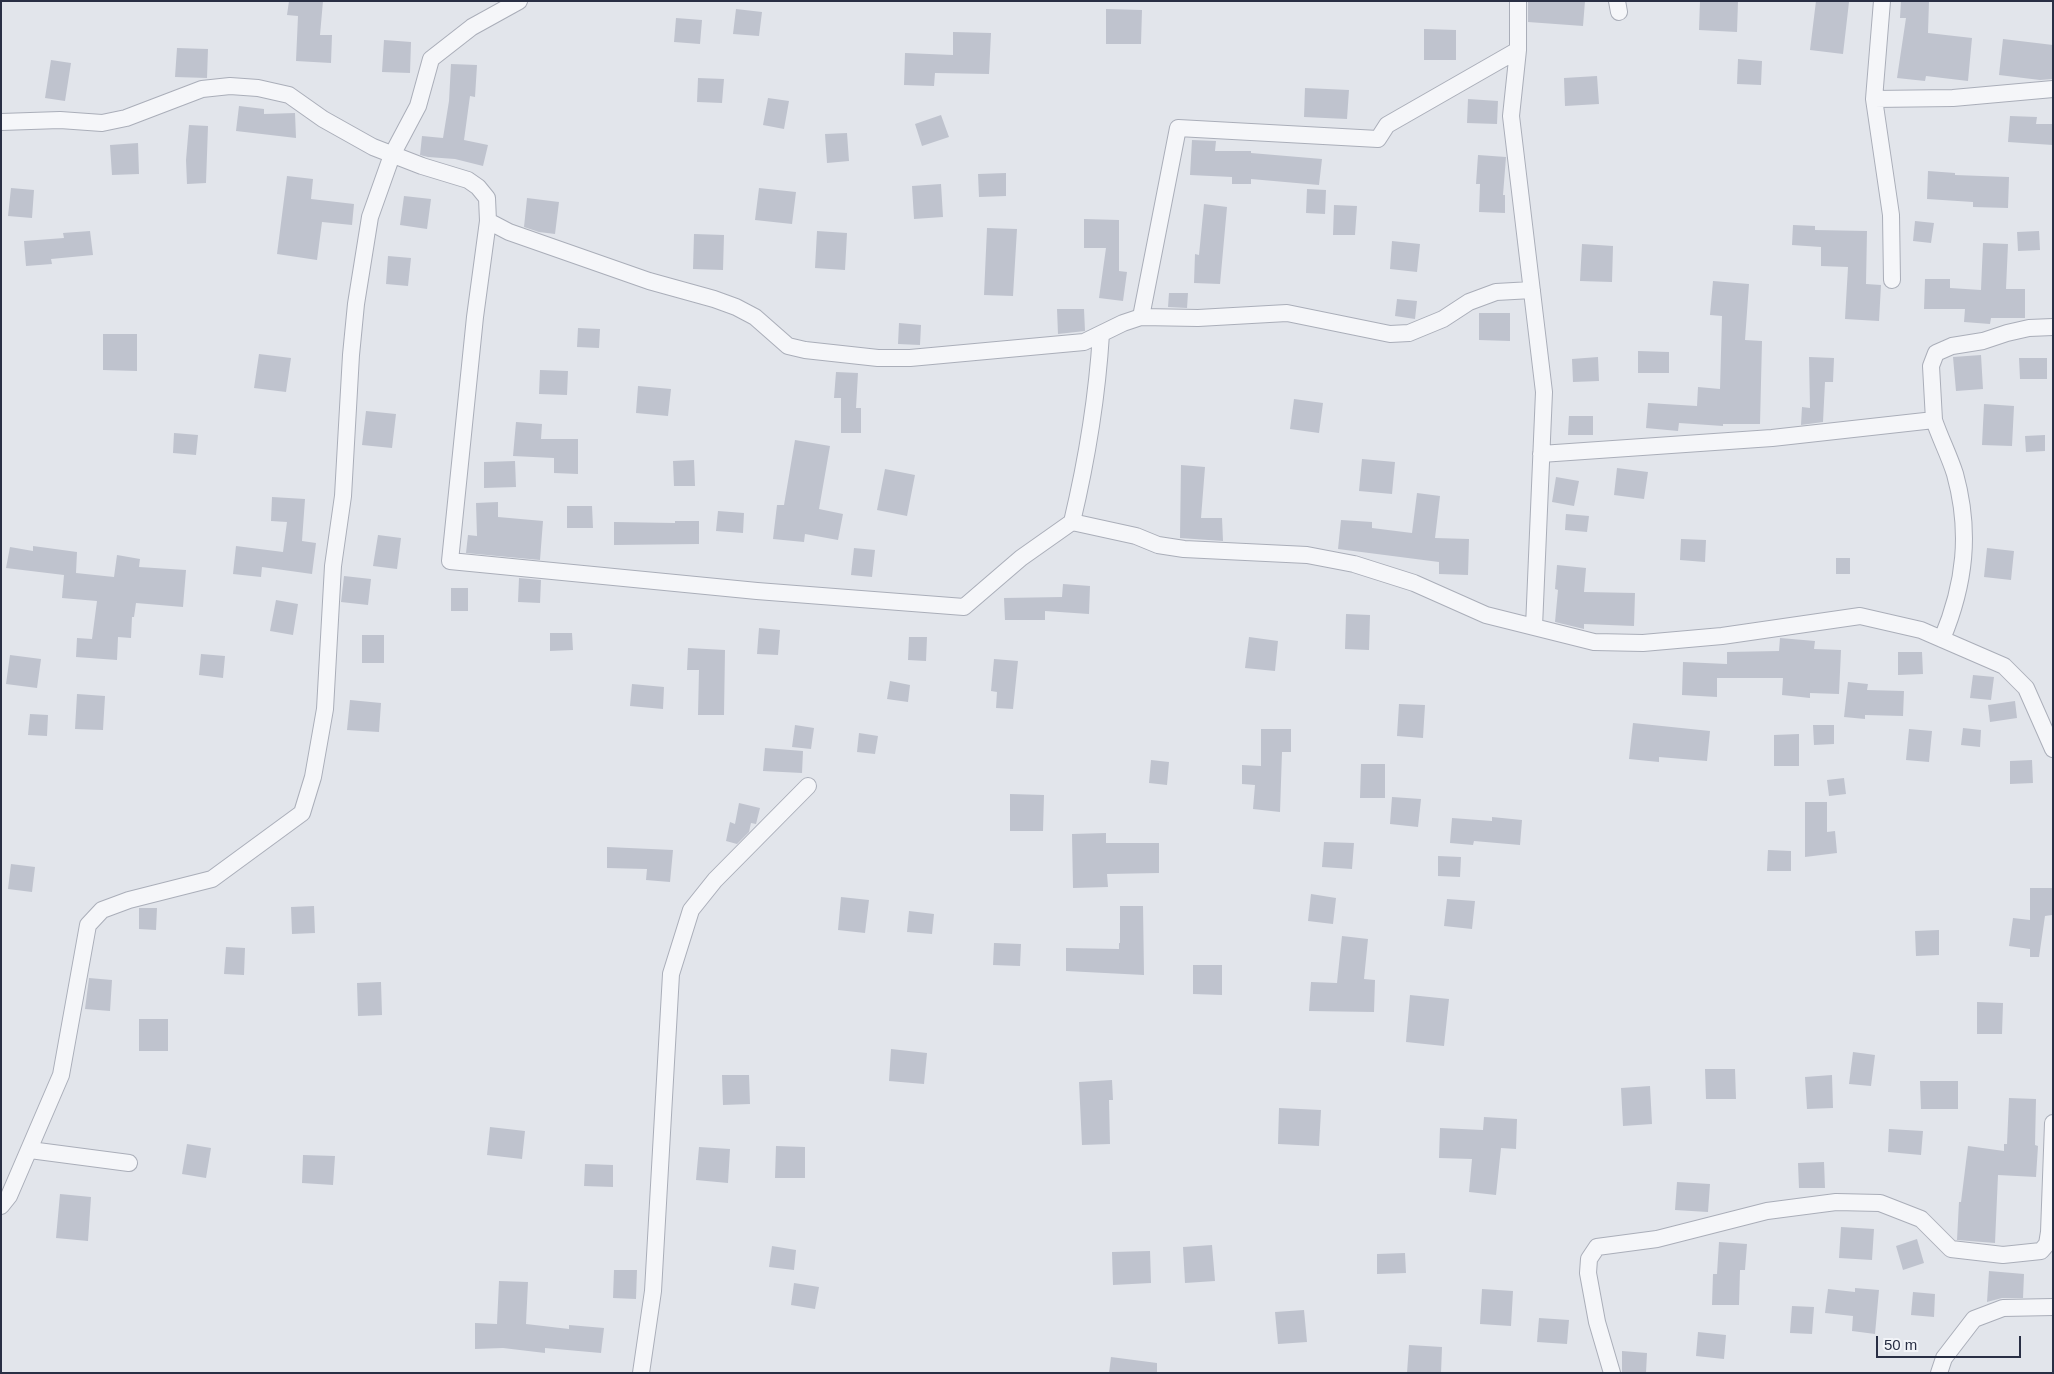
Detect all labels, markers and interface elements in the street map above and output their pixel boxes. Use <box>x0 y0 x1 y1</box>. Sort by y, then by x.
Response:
scale bar <box>1879 1326 2024 1358</box>
text: 50 m <box>1884 1336 1917 1353</box>

